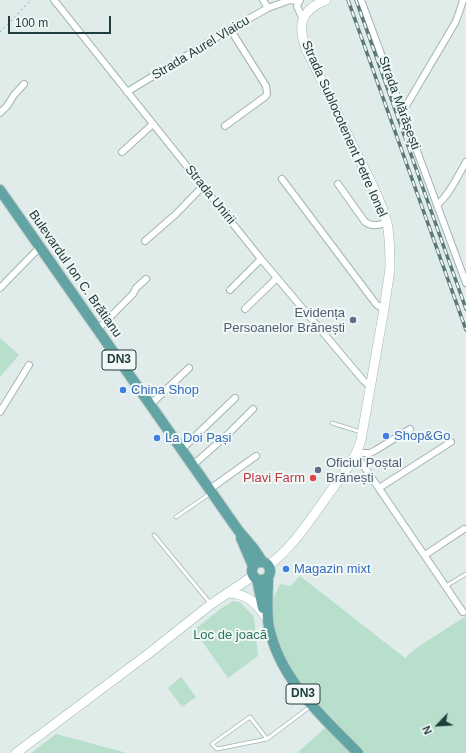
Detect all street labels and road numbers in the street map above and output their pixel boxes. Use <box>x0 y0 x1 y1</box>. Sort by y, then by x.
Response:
street label: Strada Aurel Vlaicu <box>149 13 253 83</box>
street label: Strada Sublocotenent Petre Ionel <box>298 38 390 220</box>
street label: Strada Mărășești <box>375 54 423 152</box>
street label: Strada Unirii <box>181 162 239 228</box>
street label: Bulevardul Ion C. Brătianu <box>25 207 125 341</box>
road number: DN3 <box>102 350 136 370</box>
road number: DN3 <box>286 684 320 704</box>

